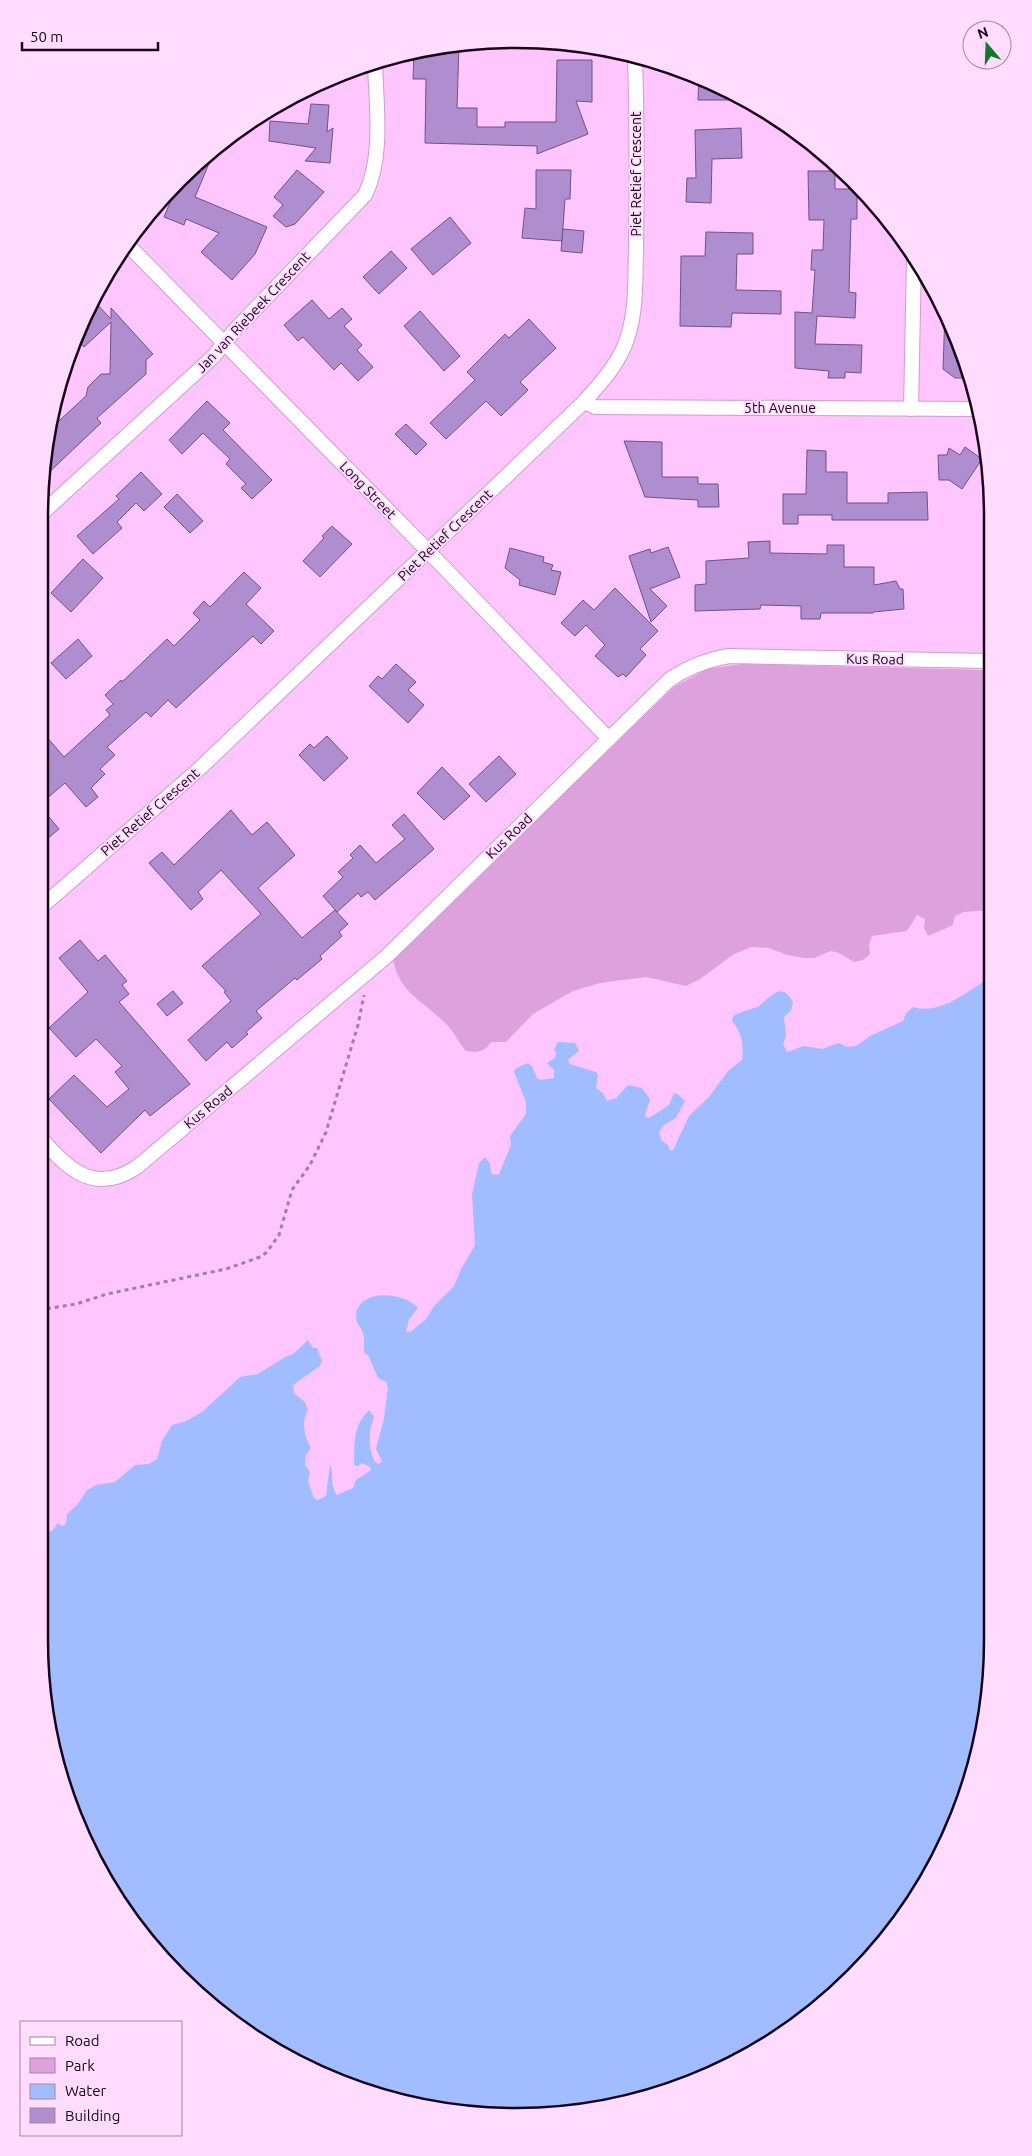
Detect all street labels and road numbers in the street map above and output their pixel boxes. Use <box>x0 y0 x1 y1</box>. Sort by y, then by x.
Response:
street label: Piet Retief Crescent <box>628 111 644 237</box>
street label: Jan van Riebeek Crescent <box>193 248 314 376</box>
street label: 5th Avenue <box>744 400 816 416</box>
street label: Long Street <box>337 458 400 522</box>
street label: Piet Retief Crescent <box>394 485 496 584</box>
street label: Kus Road <box>846 650 904 668</box>
street label: Piet Retief Crescent <box>98 765 203 859</box>
street label: Kus Road <box>483 810 535 862</box>
street label: Kus Road <box>181 1082 235 1132</box>

